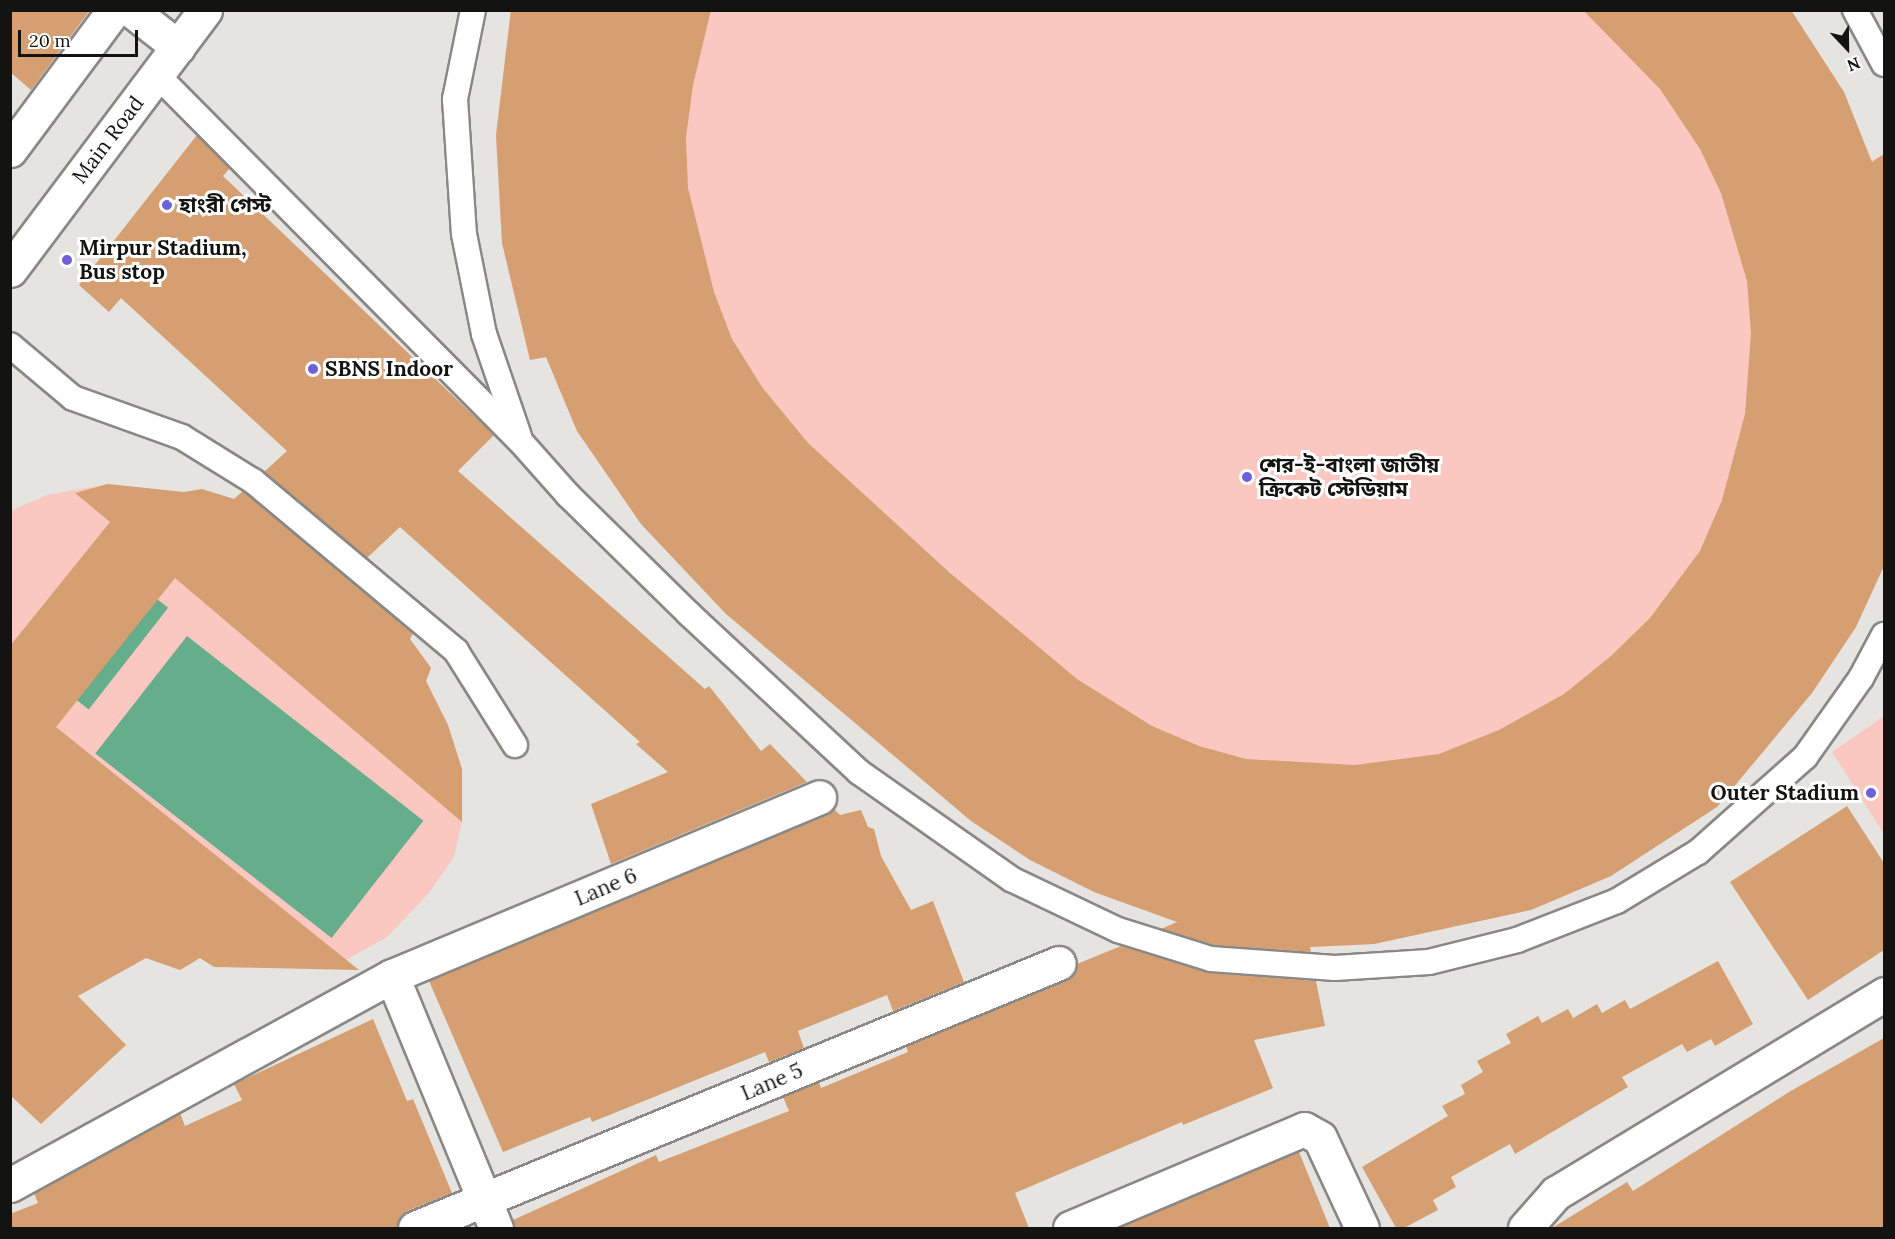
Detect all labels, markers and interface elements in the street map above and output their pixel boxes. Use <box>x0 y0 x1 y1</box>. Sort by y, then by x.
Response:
scale bar <box>21 18 141 56</box>
north arrow <box>1817 18 1877 78</box>
text: 20 m <box>29 29 71 52</box>
text: N <box>1844 53 1863 76</box>
street label: Main Road <box>67 91 149 189</box>
place label: হাংরী গেস্ট <box>179 192 271 218</box>
marker: হাংরী গেস্ট <box>160 198 174 212</box>
place label: Mirpur Stadium, Bus stop <box>79 235 246 285</box>
marker: Mirpur Stadium, Bus stop <box>60 253 74 267</box>
place label: SBNS Indoor <box>325 356 453 382</box>
marker: SBNS Indoor <box>306 362 320 376</box>
place label: শের-ই-বাংলা জাতীয় ক্রিকেট স্টেডিয়াম <box>1259 452 1439 502</box>
marker: শের-ই-বাংলা জাতীয় ক্রিকেট স্টেডিয়াম <box>1240 470 1254 484</box>
place label: Outer Stadium <box>1711 780 1859 806</box>
marker: Outer Stadium <box>1864 786 1878 800</box>
street label: Lane 6 <box>571 863 641 911</box>
street label: Lane 5 <box>737 1058 807 1106</box>

